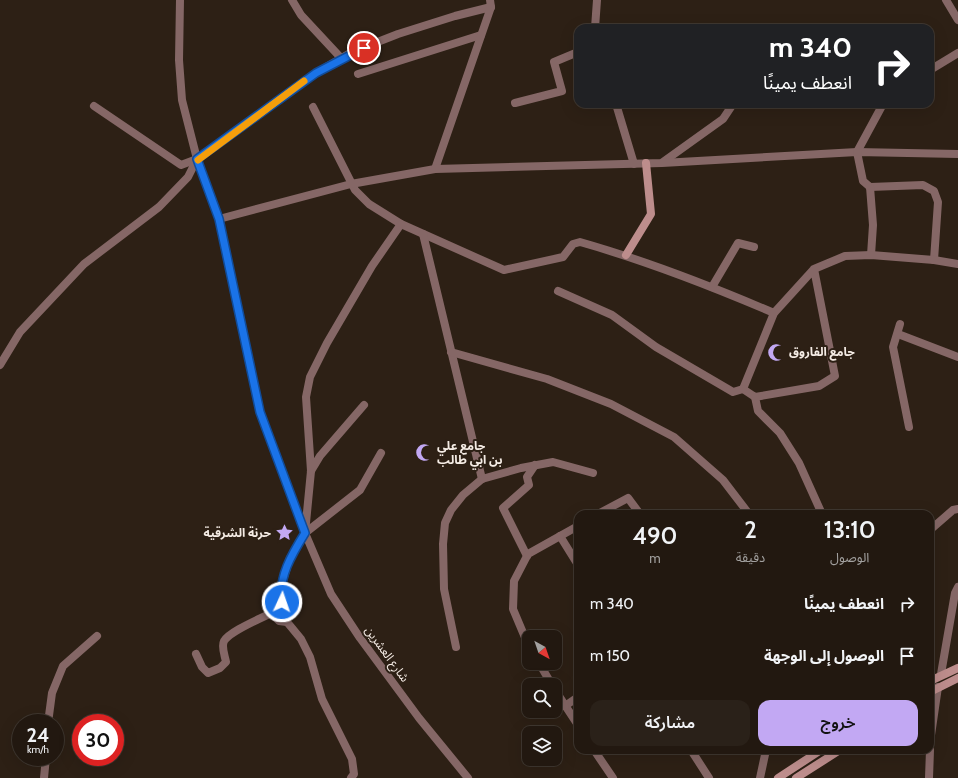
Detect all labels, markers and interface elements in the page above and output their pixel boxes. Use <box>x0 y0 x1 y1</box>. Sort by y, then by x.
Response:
text: 340 m <box>769 30 852 64</box>
pin <box>347 31 381 65</box>
icon: arrive <box>353 37 375 59</box>
icon: right <box>866 40 918 92</box>
text: انعطف يمينًا <box>763 72 852 94</box>
mosque icon: جامع الفاروق <box>766 342 786 362</box>
place label: جامع الفاروق <box>789 344 855 361</box>
place label: جامع علي بن ابي طالب <box>437 438 503 470</box>
mosque icon: جامع علي بن ابي طالب <box>414 443 434 463</box>
text: 2 <box>744 515 757 544</box>
text: 13:10 <box>824 515 876 544</box>
text: 490 <box>632 521 677 550</box>
place icon: حرنة الشرقية <box>274 523 294 543</box>
place label: حرنة الشرقية <box>203 525 271 540</box>
text: دقيقة <box>736 549 765 565</box>
text: الوصول <box>830 549 869 565</box>
text: m <box>649 550 661 566</box>
position arrow <box>261 581 303 623</box>
icon: right <box>896 593 918 615</box>
text: 340 m <box>590 595 634 613</box>
text: انعطف يمينًا <box>804 595 884 613</box>
street label: شارع العشرين <box>361 623 413 686</box>
north arrow <box>522 630 562 670</box>
map controls <box>522 630 562 766</box>
icon: arrive <box>896 645 918 667</box>
text: 150 m <box>590 647 630 665</box>
text: الوصول إلى الوجهة <box>764 647 884 665</box>
button: search <box>522 678 562 718</box>
button: مشاركة <box>590 700 750 746</box>
button: خروج <box>758 700 918 746</box>
speed limit sign: 30 <box>72 714 124 766</box>
text: 24 <box>27 723 50 747</box>
button: layers <box>522 726 562 766</box>
text: km/h <box>27 743 49 756</box>

